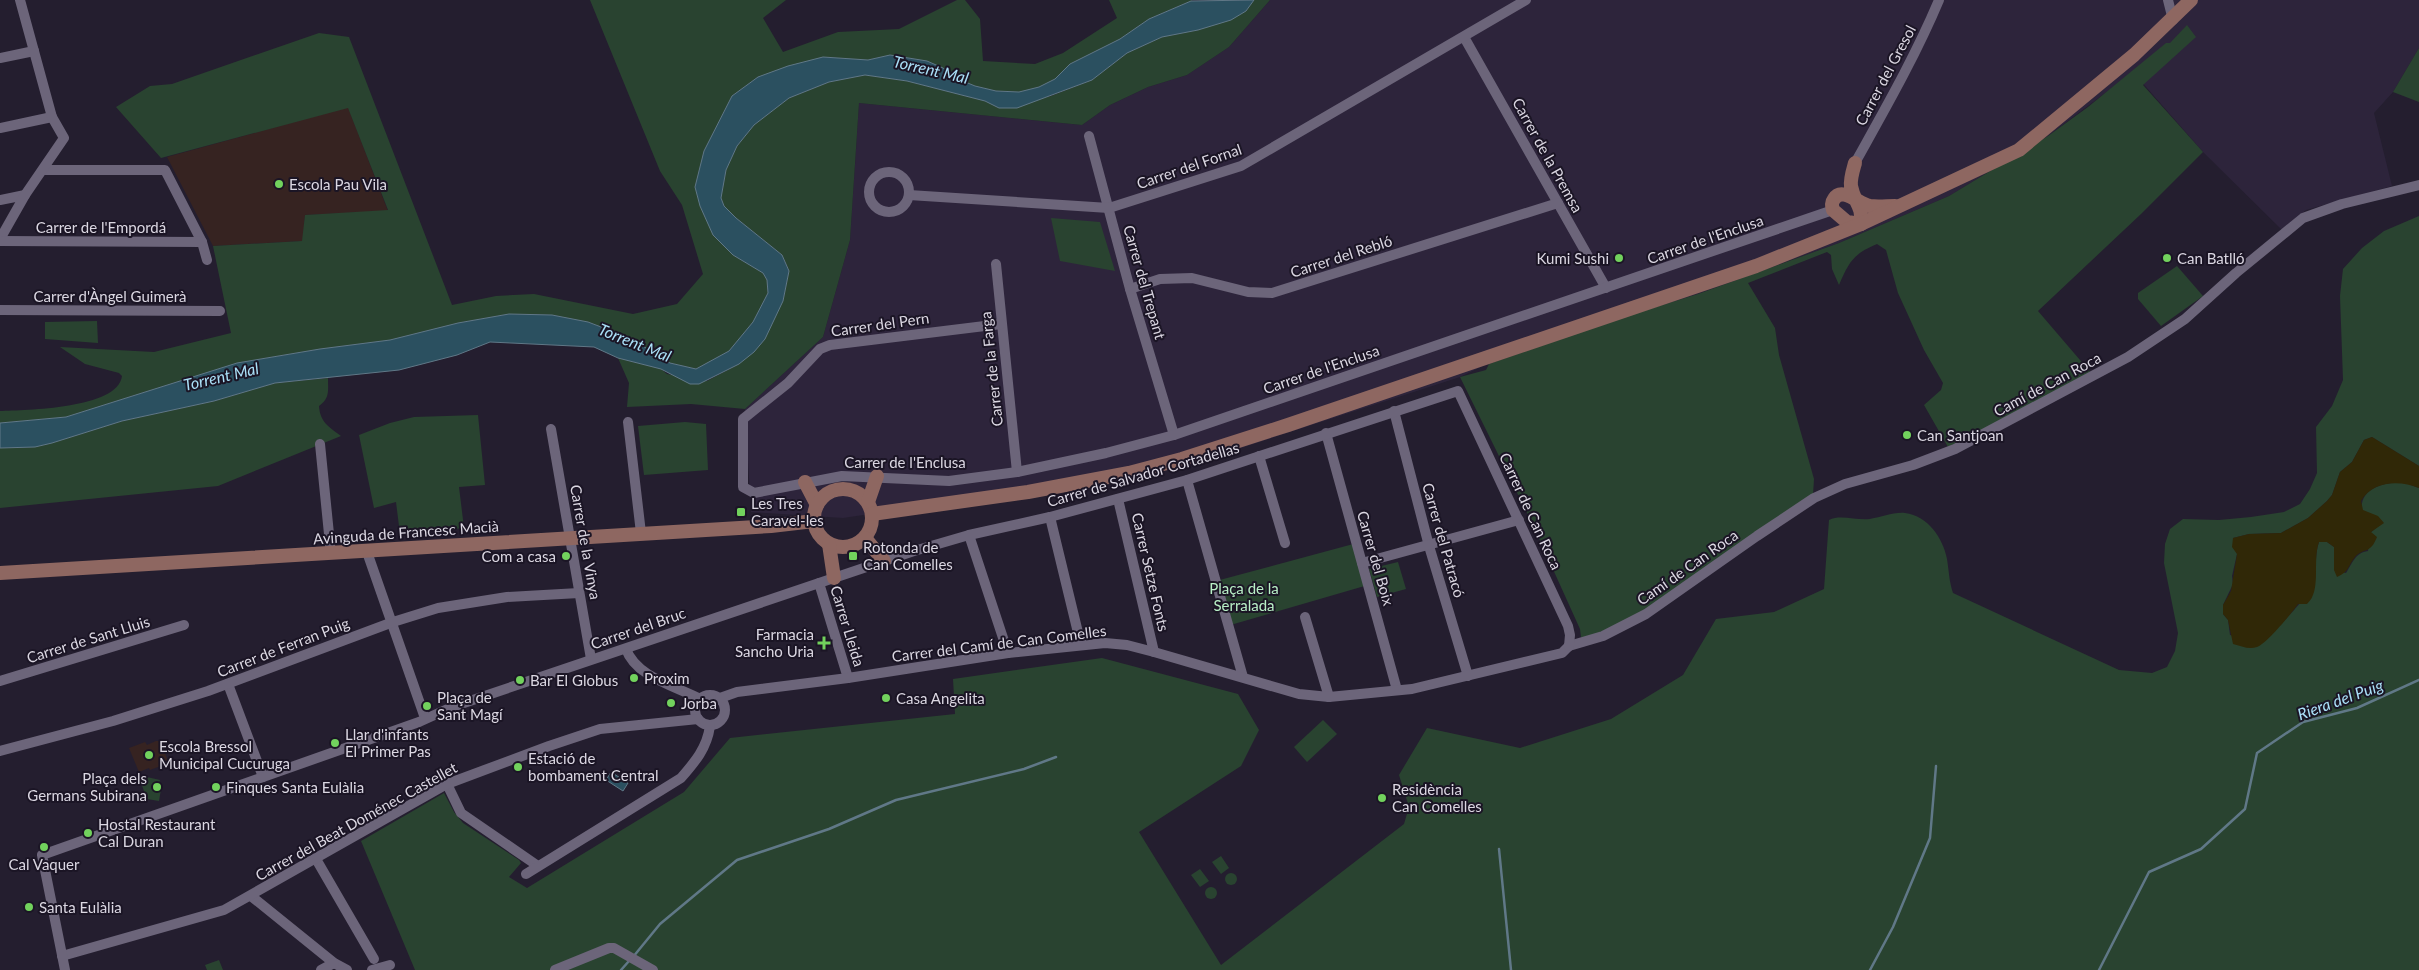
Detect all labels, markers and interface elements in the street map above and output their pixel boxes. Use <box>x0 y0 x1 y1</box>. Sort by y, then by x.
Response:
street label: Carrer del Gresol <box>1851 22 1919 128</box>
water label: Torrent Mal <box>891 51 971 87</box>
street label: Carrer de la Premsa <box>1509 95 1587 215</box>
street label: Carrer del Fornal <box>1134 140 1244 192</box>
place label: Escola Pau Vila <box>289 175 387 193</box>
marker: Escola Pau Vila <box>273 178 285 190</box>
street label: Carrer de l'Enclusa <box>1645 211 1765 267</box>
street label: Carrer de l'Empordá <box>36 218 166 236</box>
street label: Carrer del Trepant <box>1120 223 1170 342</box>
street label: Carrer del Rebló <box>1288 231 1394 281</box>
place label: Kumi Sushi <box>1536 249 1609 267</box>
place label: Can Batlló <box>2177 249 2245 267</box>
marker: Kumi Sushi <box>1613 252 1625 264</box>
marker: Can Batlló <box>2161 252 2173 264</box>
street label: Carrer d'Àngel Guimerà <box>34 287 186 305</box>
street label: Carrer del Pern <box>830 308 930 340</box>
street label: Carrer de la Farga <box>976 311 1006 427</box>
water label: Torrent Mal <box>596 319 674 365</box>
street label: Carrer de l'Enclusa <box>1261 341 1381 397</box>
street label: Camí de Can Roca <box>1990 348 2104 420</box>
water label: Torrent Mal <box>181 358 261 394</box>
place label: Can Santjoan <box>1917 426 2004 444</box>
marker: Can Santjoan <box>1901 429 1913 441</box>
street label: Carrer de Salvador Cortadellas <box>1045 438 1241 510</box>
street label: Carrer de Can Roca <box>1496 450 1566 572</box>
street label: Carrer de l'Enclusa <box>844 453 966 471</box>
street label: Carrer del Patracó <box>1419 481 1469 599</box>
street label: Carrer de la Vinya <box>567 483 605 601</box>
place label: Les Tres Caravel-les <box>751 494 824 529</box>
marker: Les Tres Caravel-les <box>735 506 747 518</box>
street label: Carrer del Boix <box>1354 508 1398 608</box>
street label: Carrer Setze Fonts <box>1129 511 1173 633</box>
street label: Avinguda de Francesc Macià <box>313 517 499 547</box>
street label: Camí de Can Roca <box>1633 525 1741 609</box>
place label: Rotonda de Can Comelles <box>863 538 953 573</box>
place label: Com a casa <box>482 547 556 565</box>
marker: Com a casa <box>560 550 572 562</box>
marker: Rotonda de Can Comelles <box>847 550 859 562</box>
park label: Plaça de la Serralada <box>1209 579 1279 614</box>
street label: Carrer Lleida <box>827 583 869 669</box>
street label: Carrer del Bruc <box>588 603 688 653</box>
street label: Carrer de Sant Lluis <box>24 612 152 666</box>
street label: Carrer de Ferran Puig <box>214 613 352 681</box>
street label: Carrer del Camí de Can Comelles <box>891 621 1107 665</box>
place label: Farmacia Sancho Uria <box>735 625 814 660</box>
marker: Farmacia Sancho Uria <box>818 637 830 649</box>
place label: Proxim <box>644 669 690 687</box>
place label: Bar El Globus <box>530 671 618 689</box>
marker: Proxim <box>628 672 640 684</box>
marker: Bar El Globus <box>514 674 526 686</box>
water label: Riera del Puig <box>2295 675 2386 723</box>
place label: Plaça de Sant Magí <box>437 688 504 723</box>
place label: Casa Angelita <box>896 689 985 707</box>
marker: Casa Angelita <box>880 692 892 704</box>
place label: Jorba <box>681 694 717 712</box>
marker: Jorba <box>665 697 677 709</box>
marker: Plaça de Sant Magí <box>421 700 433 712</box>
place label: Llar d'infants El Primer Pas <box>345 725 431 760</box>
place label: Escola Bressol Municipal Cucuruga <box>159 737 290 772</box>
marker: Llar d'infants El Primer Pas <box>329 737 341 749</box>
marker: Escola Bressol Municipal Cucuruga <box>143 749 155 761</box>
place label: Estació de bombament Central <box>528 749 659 784</box>
street label: Carrer del Beat Doménec Castellet <box>252 758 460 884</box>
marker: Estació de bombament Central <box>512 761 524 773</box>
place label: Plaça dels Germans Subirana <box>27 769 147 804</box>
place label: Finques Santa Eulàlia <box>226 778 364 796</box>
place label: Residència Can Comelles <box>1392 780 1482 815</box>
marker: Plaça dels Germans Subirana <box>151 781 163 793</box>
marker: Finques Santa Eulàlia <box>210 781 222 793</box>
marker: Residència Can Comelles <box>1376 792 1388 804</box>
place label: Hostal Restaurant Cal Duran <box>98 815 216 850</box>
marker: Hostal Restaurant Cal Duran <box>82 827 94 839</box>
marker: Cal Vaquer <box>38 841 50 853</box>
place label: Cal Vaquer <box>9 855 80 873</box>
place label: Santa Eulàlia <box>39 898 122 916</box>
marker: Santa Eulàlia <box>23 901 35 913</box>

